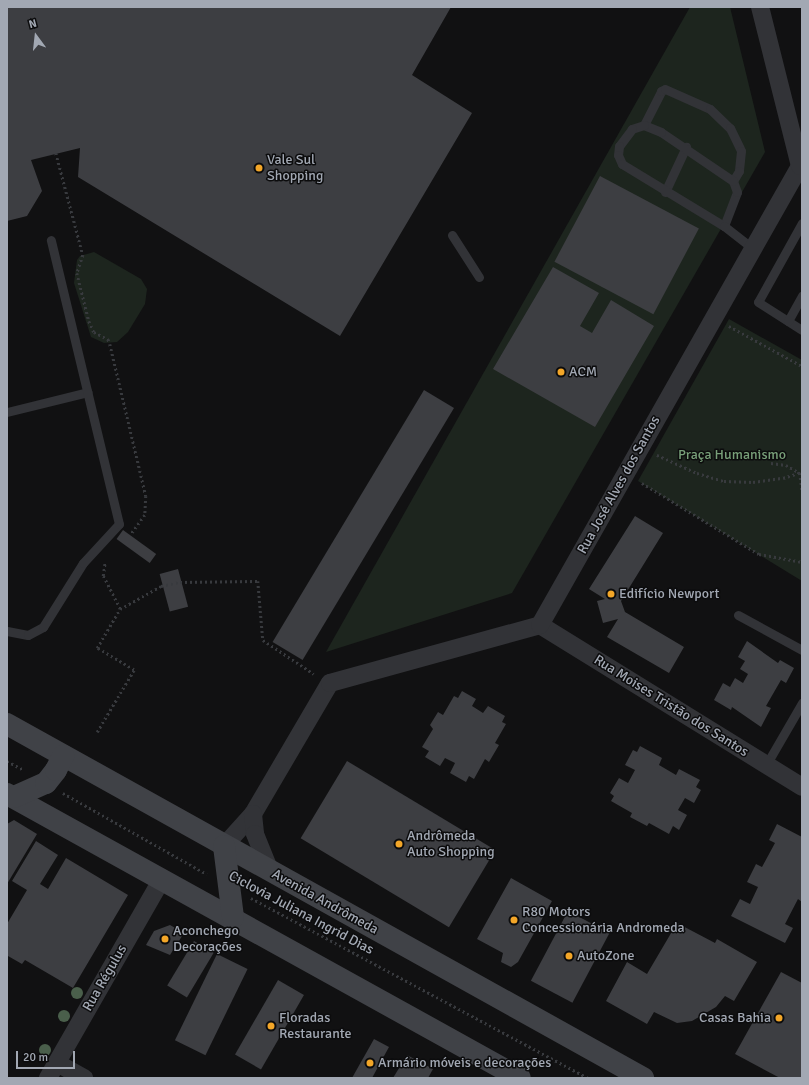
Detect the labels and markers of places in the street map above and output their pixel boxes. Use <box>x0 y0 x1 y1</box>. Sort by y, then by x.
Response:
place label: Vale Sul Shopping <box>267 152 323 184</box>
marker: Vale Sul Shopping <box>254 163 264 173</box>
place label: ACM <box>569 364 597 380</box>
marker: ACM <box>556 367 566 377</box>
place label: Edifício Newport <box>619 586 719 602</box>
marker: Edifício Newport <box>606 589 616 599</box>
place label: Andrômeda Auto Shopping <box>407 828 495 860</box>
marker: Andrômeda Auto Shopping <box>394 839 404 849</box>
place label: R80 Motors Concessionária Andromeda <box>522 904 685 936</box>
marker: R80 Motors Concessionária Andromeda <box>509 915 519 925</box>
place label: Aconchego Decorações <box>173 923 242 956</box>
marker: Aconchego Decorações <box>160 934 170 944</box>
place label: AutoZone <box>577 948 635 964</box>
marker: AutoZone <box>564 951 574 961</box>
place label: Floradas Restaurante <box>279 1010 352 1042</box>
place label: Casas Bahia <box>699 1010 771 1026</box>
marker: Casas Bahia <box>774 1013 784 1023</box>
marker: Floradas Restaurante <box>266 1021 276 1031</box>
place label: Armário móveis e decorações <box>378 1055 551 1071</box>
marker: Armário móveis e decorações <box>365 1058 375 1068</box>

